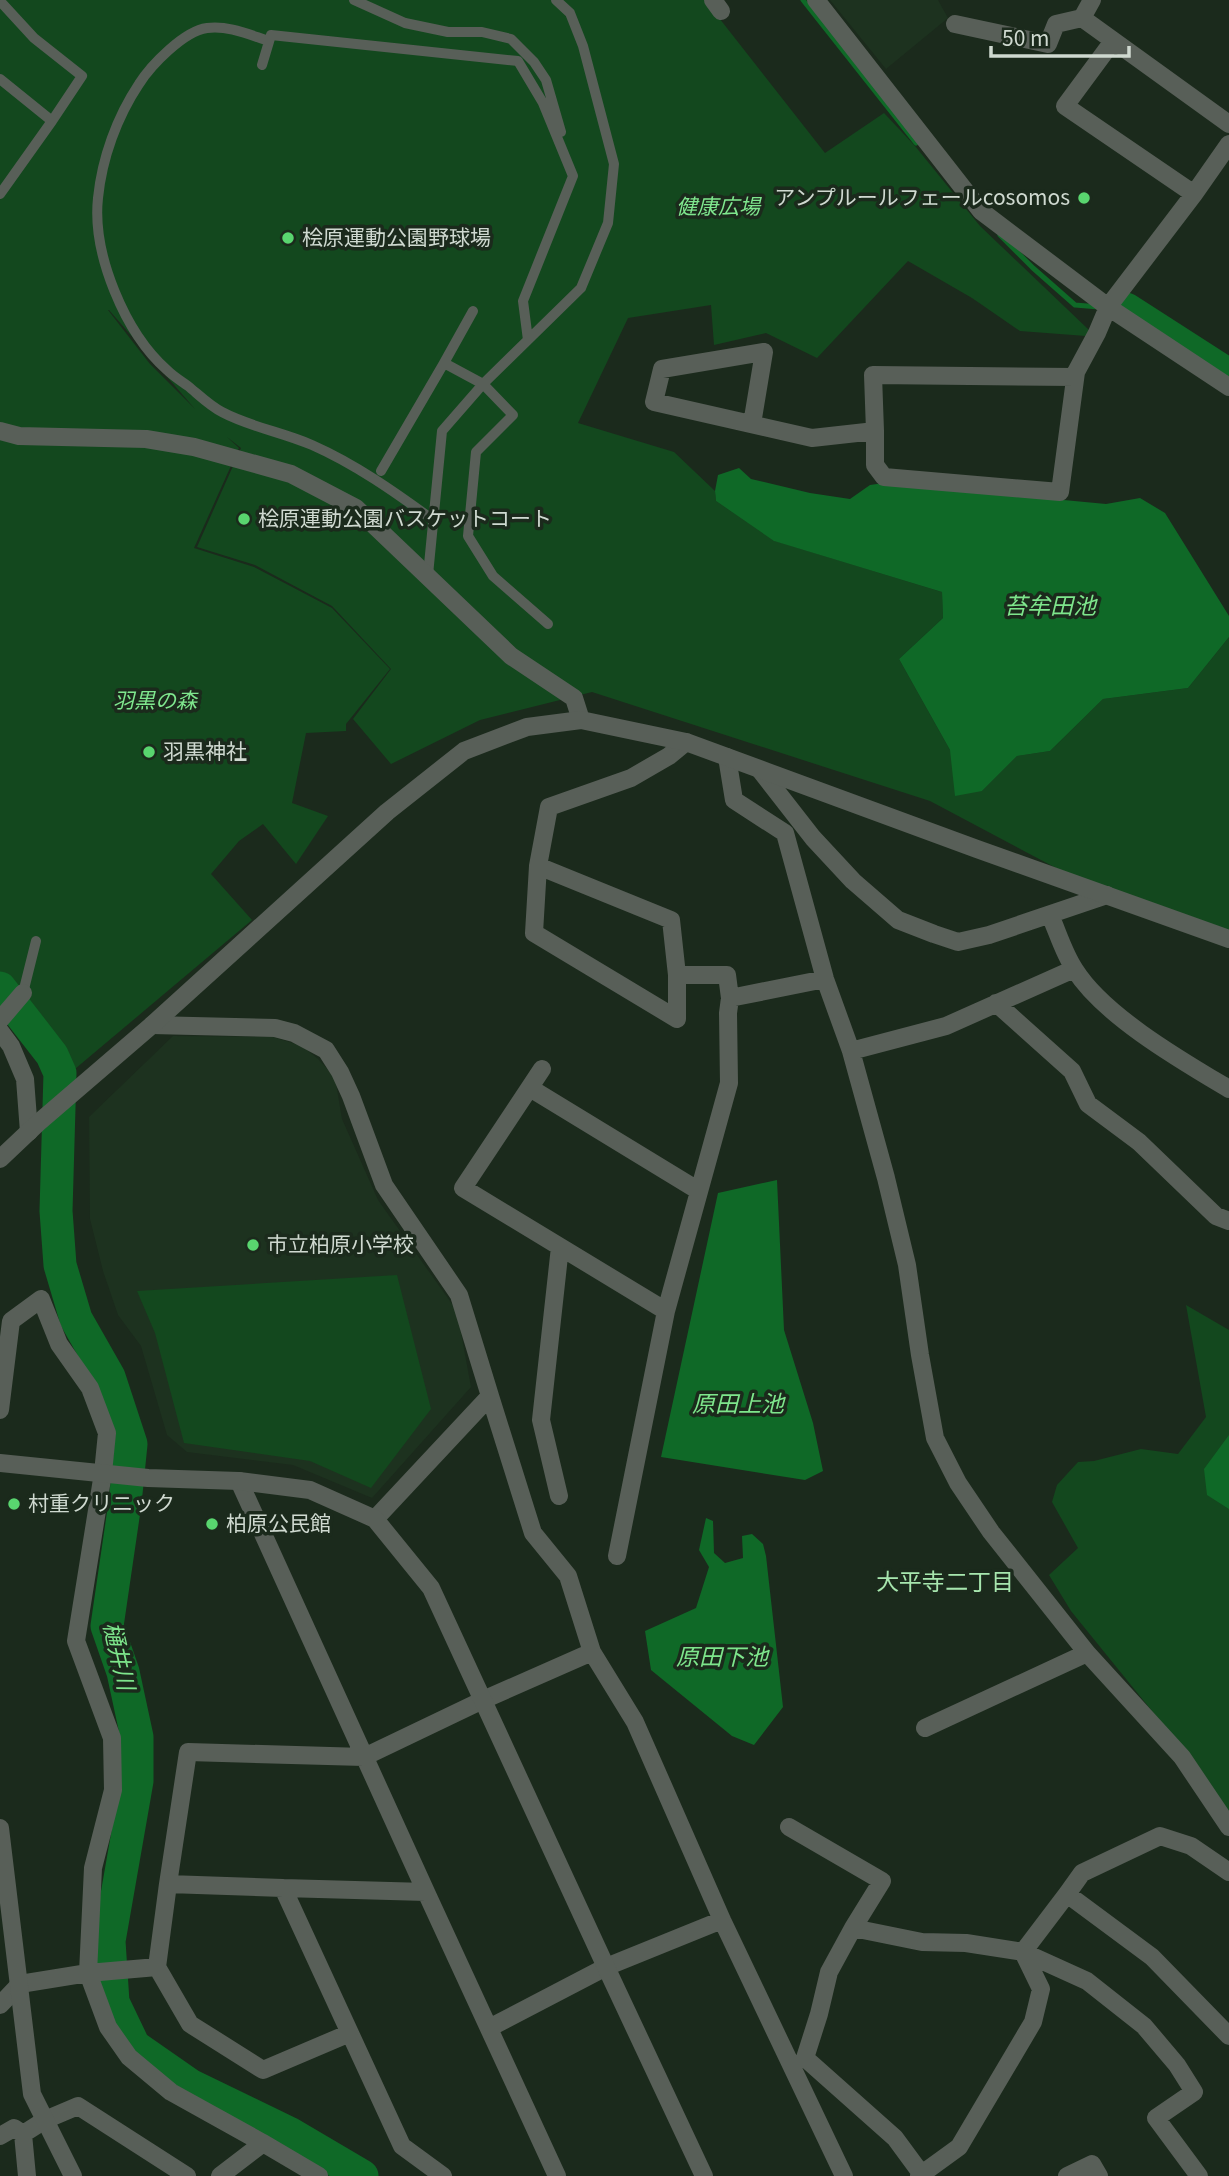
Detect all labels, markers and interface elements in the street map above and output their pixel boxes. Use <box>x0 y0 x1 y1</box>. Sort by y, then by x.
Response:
scale bar <box>991 14 1129 58</box>
text: 50 m <box>1002 22 1049 52</box>
place label: アンプルールフェールcosomos <box>774 181 1070 211</box>
park label: 健康広場 <box>676 190 762 220</box>
marker: アンプルールフェールcosomos <box>1076 190 1092 206</box>
place label: 桧原運動公園野球場 <box>302 221 491 251</box>
marker: 桧原運動公園野球場 <box>280 230 296 246</box>
place label: 桧原運動公園バスケットコート <box>258 502 552 532</box>
marker: 桧原運動公園バスケットコート <box>236 511 252 527</box>
water label: 苔牟田池 <box>1004 587 1098 621</box>
park label: 羽黒の森 <box>113 684 199 714</box>
place label: 羽黒神社 <box>163 735 247 765</box>
marker: 羽黒神社 <box>141 744 157 760</box>
place label: 市立柏原小学校 <box>267 1228 414 1258</box>
marker: 市立柏原小学校 <box>245 1237 261 1253</box>
water label: 原田上池 <box>692 1385 786 1419</box>
place label: 村重クリニック <box>28 1487 175 1517</box>
marker: 村重クリニック <box>6 1496 22 1512</box>
place label: 柏原公民館 <box>226 1507 331 1537</box>
marker: 柏原公民館 <box>204 1516 220 1532</box>
district label: 大平寺二丁目 <box>876 1563 1014 1597</box>
water label: 樋井川 <box>97 1618 146 1696</box>
water label: 原田下池 <box>676 1638 770 1672</box>

